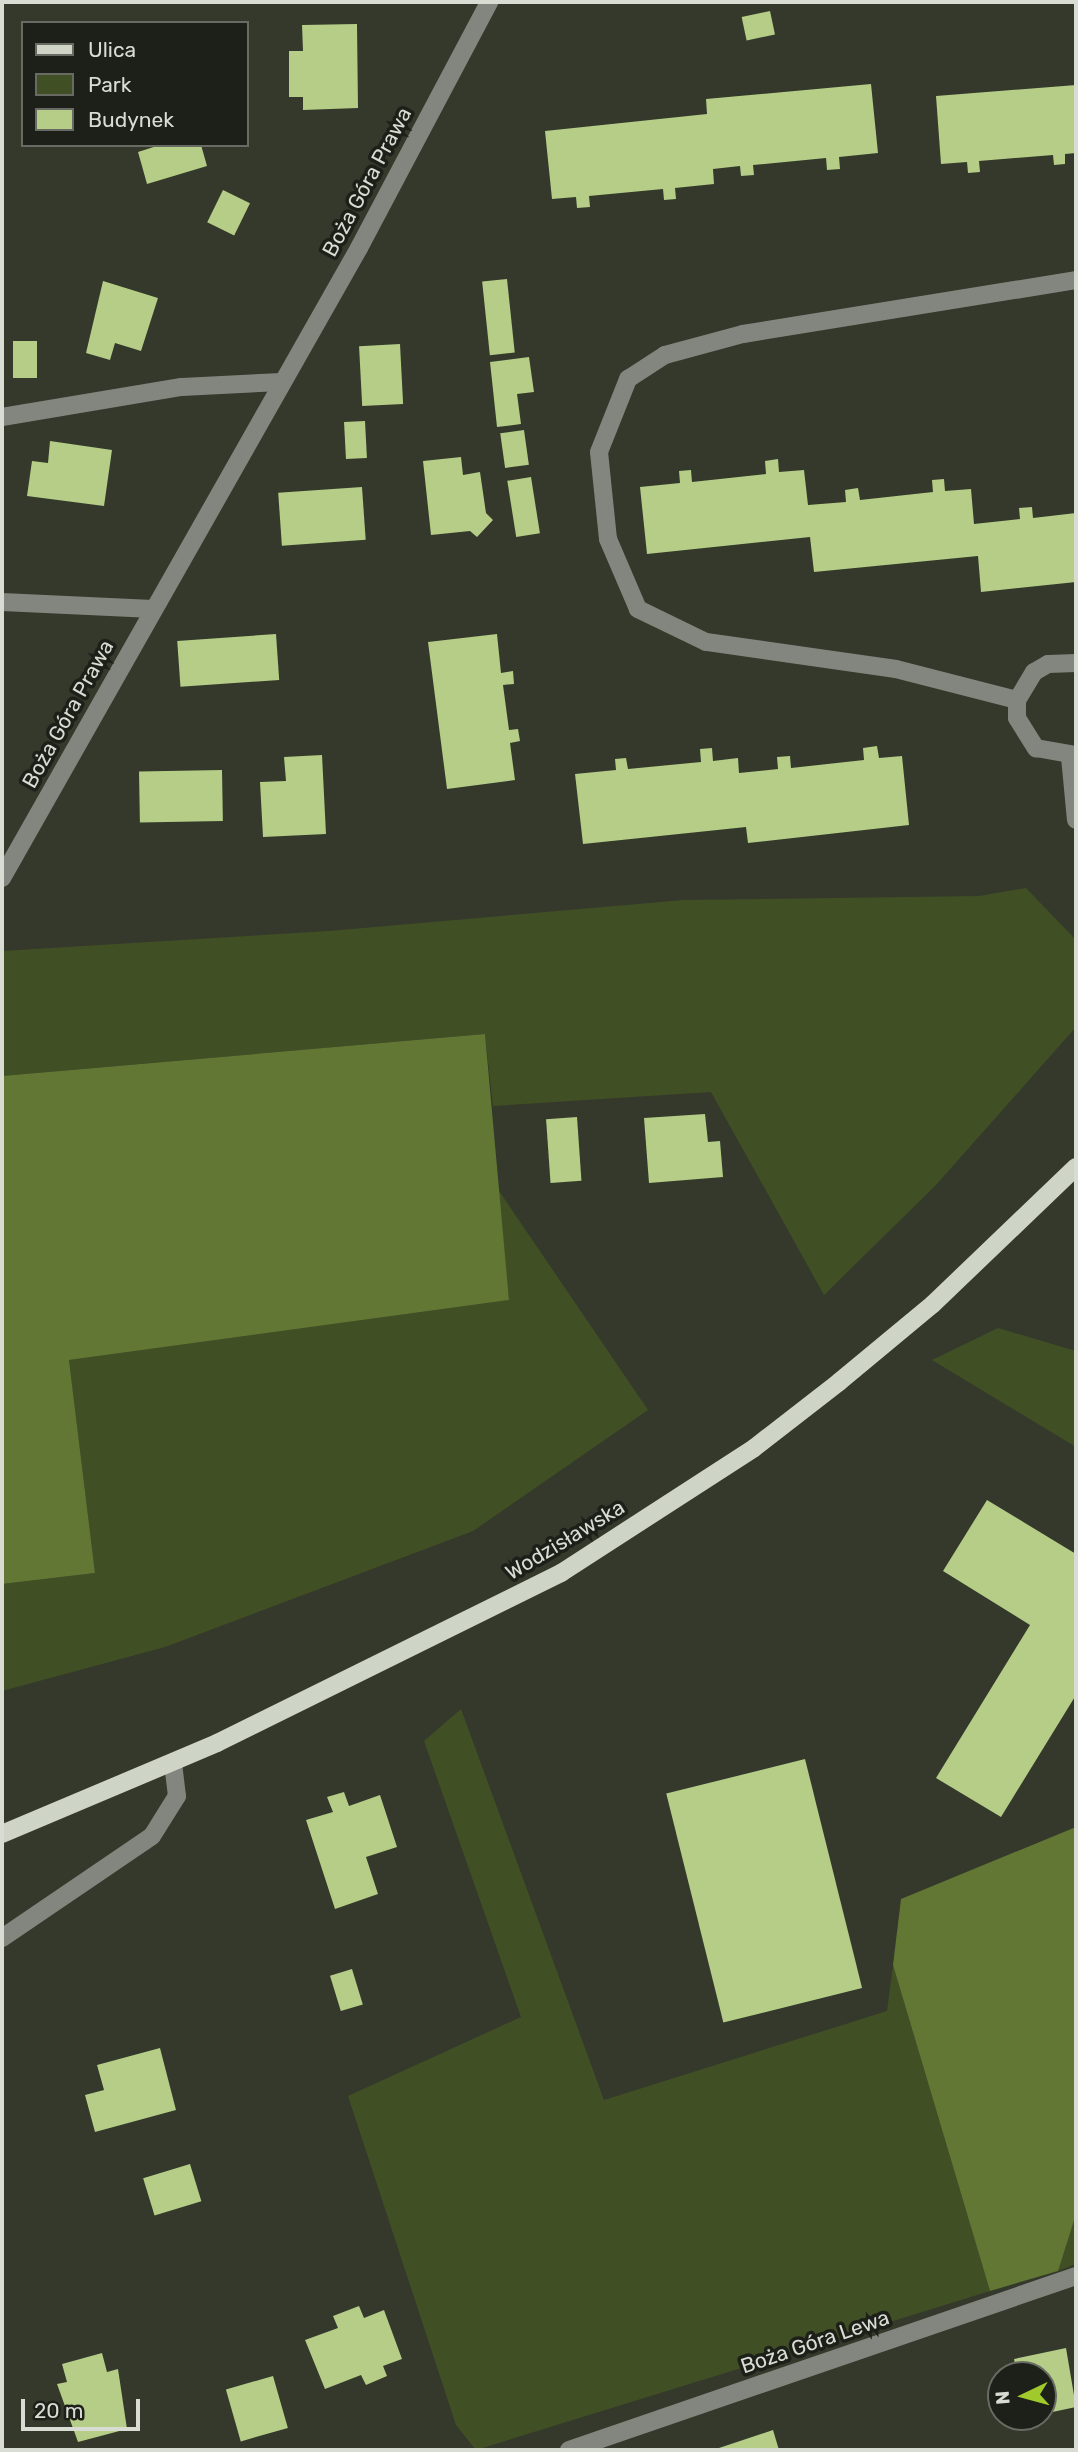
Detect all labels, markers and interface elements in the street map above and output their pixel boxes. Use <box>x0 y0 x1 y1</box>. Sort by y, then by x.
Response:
legend <box>21 21 248 147</box>
text: Ulica <box>88 37 136 62</box>
text: Park <box>88 72 132 97</box>
street label: Boża Góra Prawa <box>317 103 417 261</box>
text: Budynek <box>88 107 174 132</box>
street label: Boża Góra Prawa <box>17 636 119 792</box>
street label: Wodzisławska <box>501 1495 629 1585</box>
street label: Boża Góra Lewa <box>737 2305 893 2379</box>
north arrow <box>987 2361 1057 2431</box>
scale bar <box>24 2386 144 2430</box>
text: N <box>991 2390 1015 2406</box>
text: 20 m <box>34 2398 83 2423</box>

